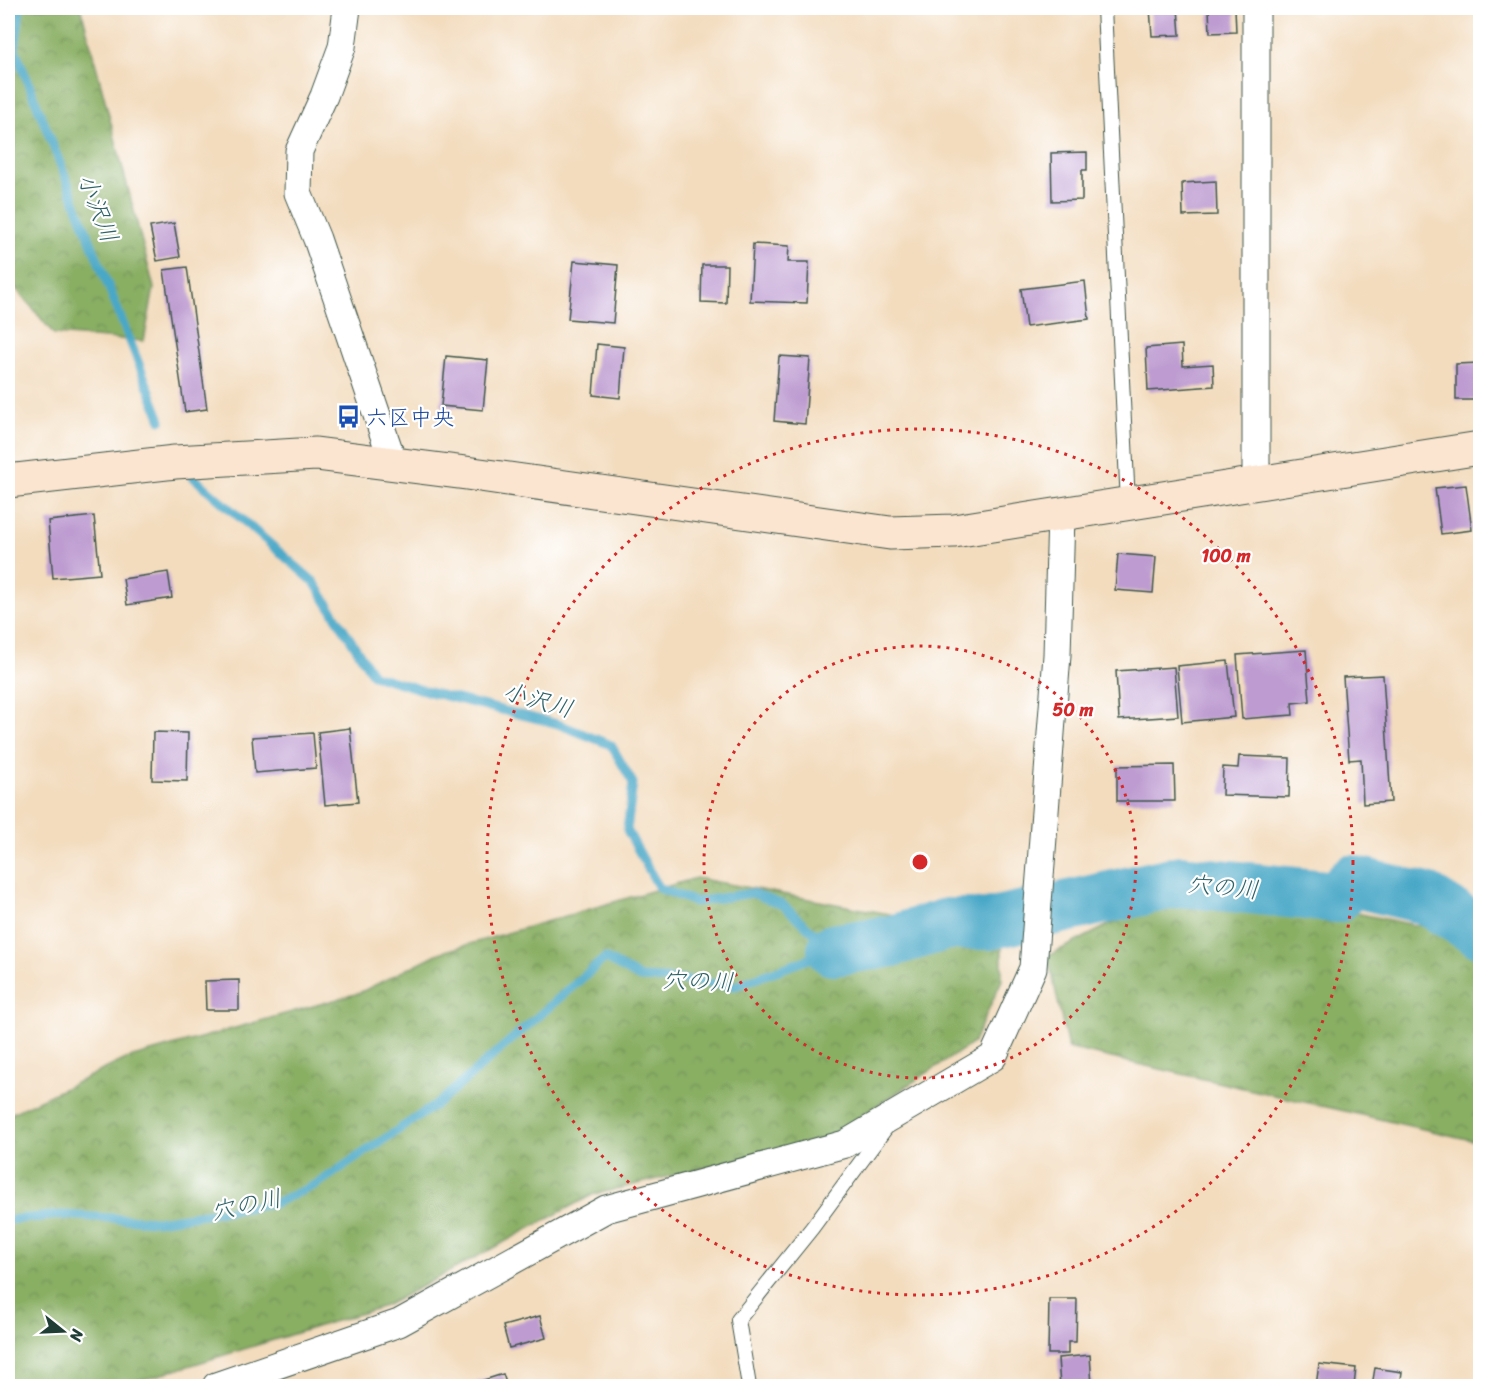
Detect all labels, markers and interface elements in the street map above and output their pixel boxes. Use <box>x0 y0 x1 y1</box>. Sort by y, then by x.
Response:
water label: 小沢川 <box>65 167 131 249</box>
place label: 六区中央 <box>366 398 454 437</box>
bus stop icon: 六区中央 <box>335 404 361 430</box>
text: 100 m <box>1202 540 1251 572</box>
water label: 小沢川 <box>498 670 578 730</box>
text: 50 m <box>1053 694 1094 726</box>
centre of rings <box>910 852 930 872</box>
water label: 穴の川 <box>1185 863 1261 911</box>
water label: 穴の川 <box>661 959 735 1003</box>
water label: 穴の川 <box>206 1177 286 1233</box>
north arrow <box>33 1301 93 1361</box>
text: N <box>61 1325 93 1346</box>

